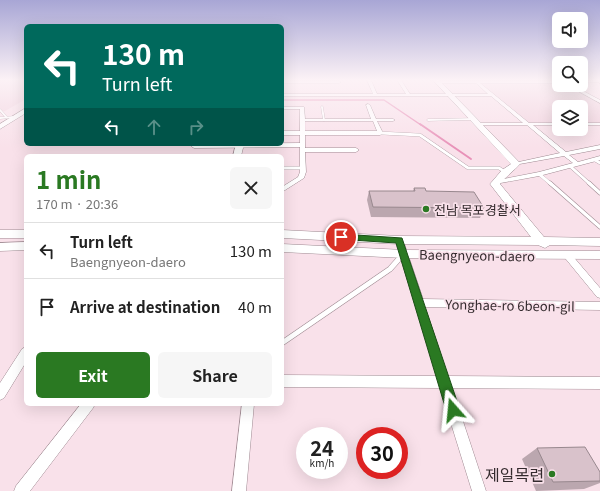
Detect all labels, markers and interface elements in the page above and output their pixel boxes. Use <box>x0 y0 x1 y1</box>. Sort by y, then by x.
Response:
map controls <box>552 12 588 136</box>
button: sound <box>552 12 588 48</box>
text: 130 m <box>102 33 185 73</box>
icon: left <box>36 40 88 92</box>
button: search <box>552 56 588 92</box>
text: Turn left <box>102 70 172 96</box>
button: layers <box>552 100 588 136</box>
icon: left <box>101 116 123 138</box>
icon: ahead <box>143 116 165 138</box>
icon: right <box>185 116 207 138</box>
text: 1 min <box>36 161 101 196</box>
button: close <box>230 167 272 209</box>
text: 170 m · 20:36 <box>36 194 118 213</box>
place label: 전남 목포경찰서 <box>434 200 521 219</box>
marker: 전남 목포경찰서 <box>421 204 431 214</box>
pin <box>324 220 358 254</box>
icon: arrive <box>330 226 352 248</box>
text: Turn left <box>70 231 133 252</box>
icon: left <box>36 240 58 262</box>
text: 130 m <box>230 240 272 261</box>
street label: Baengnyeon-daero <box>419 244 535 266</box>
text: Baengnyeon-daero <box>70 252 186 271</box>
street label: Yonghae-ro 6beon-gil <box>444 294 575 316</box>
icon: arrive <box>36 296 58 318</box>
text: Arrive at destination <box>70 296 220 317</box>
text: 40 m <box>238 296 272 317</box>
button: Exit <box>36 352 150 398</box>
button: Share <box>158 352 272 398</box>
position arrow <box>432 389 474 431</box>
speed limit sign: 30 <box>356 427 408 479</box>
text: 24 <box>310 433 334 462</box>
text: km/h <box>310 455 334 470</box>
place label: 제일목련 <box>485 462 544 486</box>
marker: 제일목련 <box>547 469 557 479</box>

